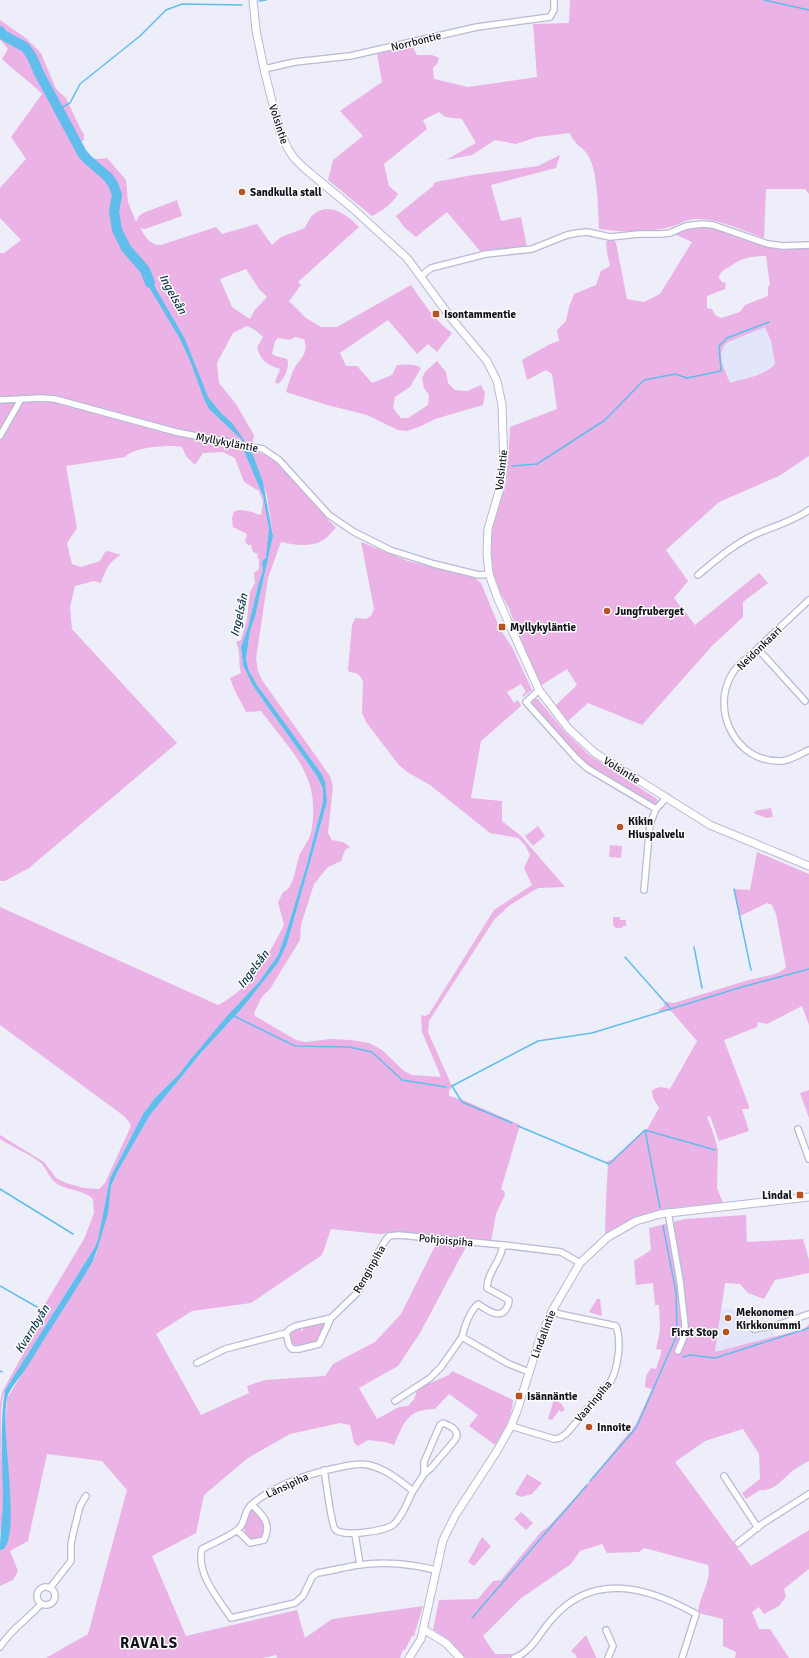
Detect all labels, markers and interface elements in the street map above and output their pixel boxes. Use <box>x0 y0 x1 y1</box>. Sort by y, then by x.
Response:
street label: Norrbontie <box>390 29 443 54</box>
street label: Volsintie <box>266 103 291 146</box>
place label: Sandkulla stall <box>250 186 322 199</box>
marker: Sandkulla stall <box>237 187 247 197</box>
water label: Ingelsån <box>155 271 190 317</box>
place label: Isontammentie <box>444 308 517 321</box>
marker: Isontammentie <box>431 309 441 319</box>
street label: Myllykyläntie <box>195 430 259 455</box>
street label: Volsintie <box>493 449 510 491</box>
water label: Ingelsån <box>227 592 252 638</box>
place label: Jungfruberget <box>615 605 684 618</box>
marker: Jungfruberget <box>602 606 612 616</box>
place label: Myllykyläntie <box>510 621 577 634</box>
marker: Myllykyläntie <box>497 622 507 632</box>
street label: Neidonkaari <box>734 624 785 673</box>
street label: Volsintie <box>601 754 643 787</box>
place label: Kikin Hiuspalvelu <box>628 815 685 841</box>
marker: Kikin Hiuspalvelu <box>615 822 625 832</box>
water label: Ingelsån <box>234 947 273 991</box>
place label: Lindal <box>762 1189 793 1202</box>
marker: Lindal <box>795 1190 805 1200</box>
street label: Pohjoispiha <box>418 1232 474 1249</box>
street label: Renginpiha <box>351 1243 389 1295</box>
water label: Kvarnbyån <box>12 1302 53 1356</box>
place label: Mekonomen Kirkkonummi <box>736 1306 801 1332</box>
street label: Lindalintie <box>528 1308 559 1360</box>
marker: Mekonomen Kirkkonummi <box>723 1313 733 1323</box>
place label: First Stop <box>671 1326 718 1339</box>
marker: First Stop <box>721 1327 731 1337</box>
street label: Vaarinpiha <box>572 1377 615 1425</box>
place label: Isännäntie <box>527 1390 578 1403</box>
marker: Isännäntie <box>514 1391 524 1401</box>
place label: Innoite <box>597 1421 632 1434</box>
marker: Innoite <box>584 1422 594 1432</box>
street label: Länsipiha <box>264 1470 311 1501</box>
district label: RAVALS <box>120 1634 178 1652</box>

